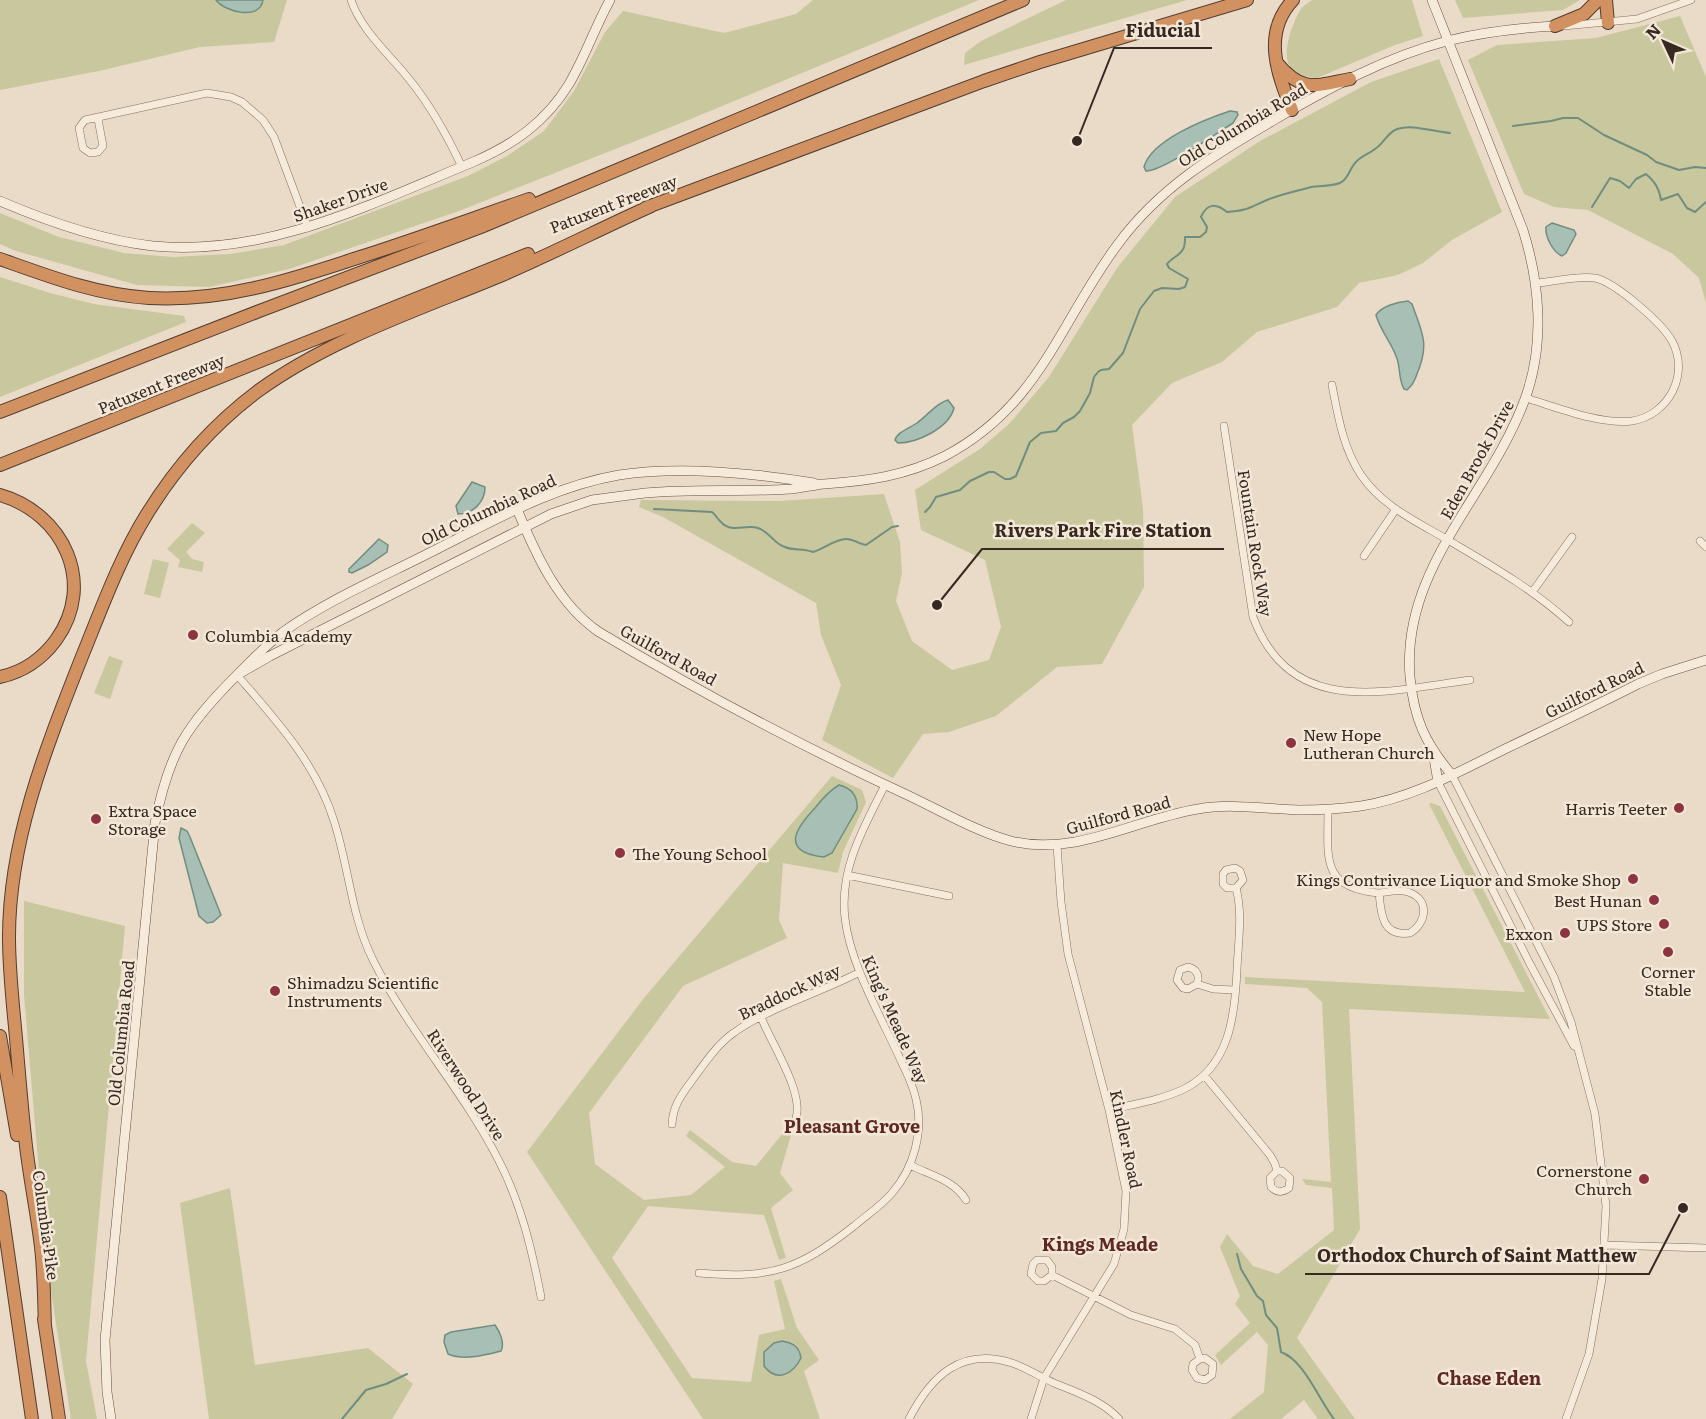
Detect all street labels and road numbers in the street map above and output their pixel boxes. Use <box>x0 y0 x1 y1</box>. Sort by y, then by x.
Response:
street label: Old Columbia Road <box>1173 76 1311 172</box>
street label: Patuxent Freeway <box>546 167 681 238</box>
street label: Shaker Drive <box>289 171 391 227</box>
street label: Patuxent Freeway <box>94 346 229 419</box>
street label: Eden Brook Drive <box>1433 395 1519 523</box>
street label: Old Columbia Road <box>417 467 560 551</box>
street label: Fountain Rock Way <box>1233 468 1280 619</box>
street label: Guilford Road <box>616 617 722 691</box>
street label: Guilford Road <box>1541 655 1648 723</box>
street label: Guilford Road <box>1063 788 1173 839</box>
street label: King's Meade Way <box>857 951 935 1088</box>
street label: Braddock Way <box>734 956 845 1025</box>
street label: Old Columbia Road <box>100 959 140 1107</box>
street label: Riverwood Drive <box>422 1024 512 1144</box>
street label: Kindler Road <box>1105 1087 1149 1191</box>
street label: Columbia Pike <box>27 1169 67 1281</box>

